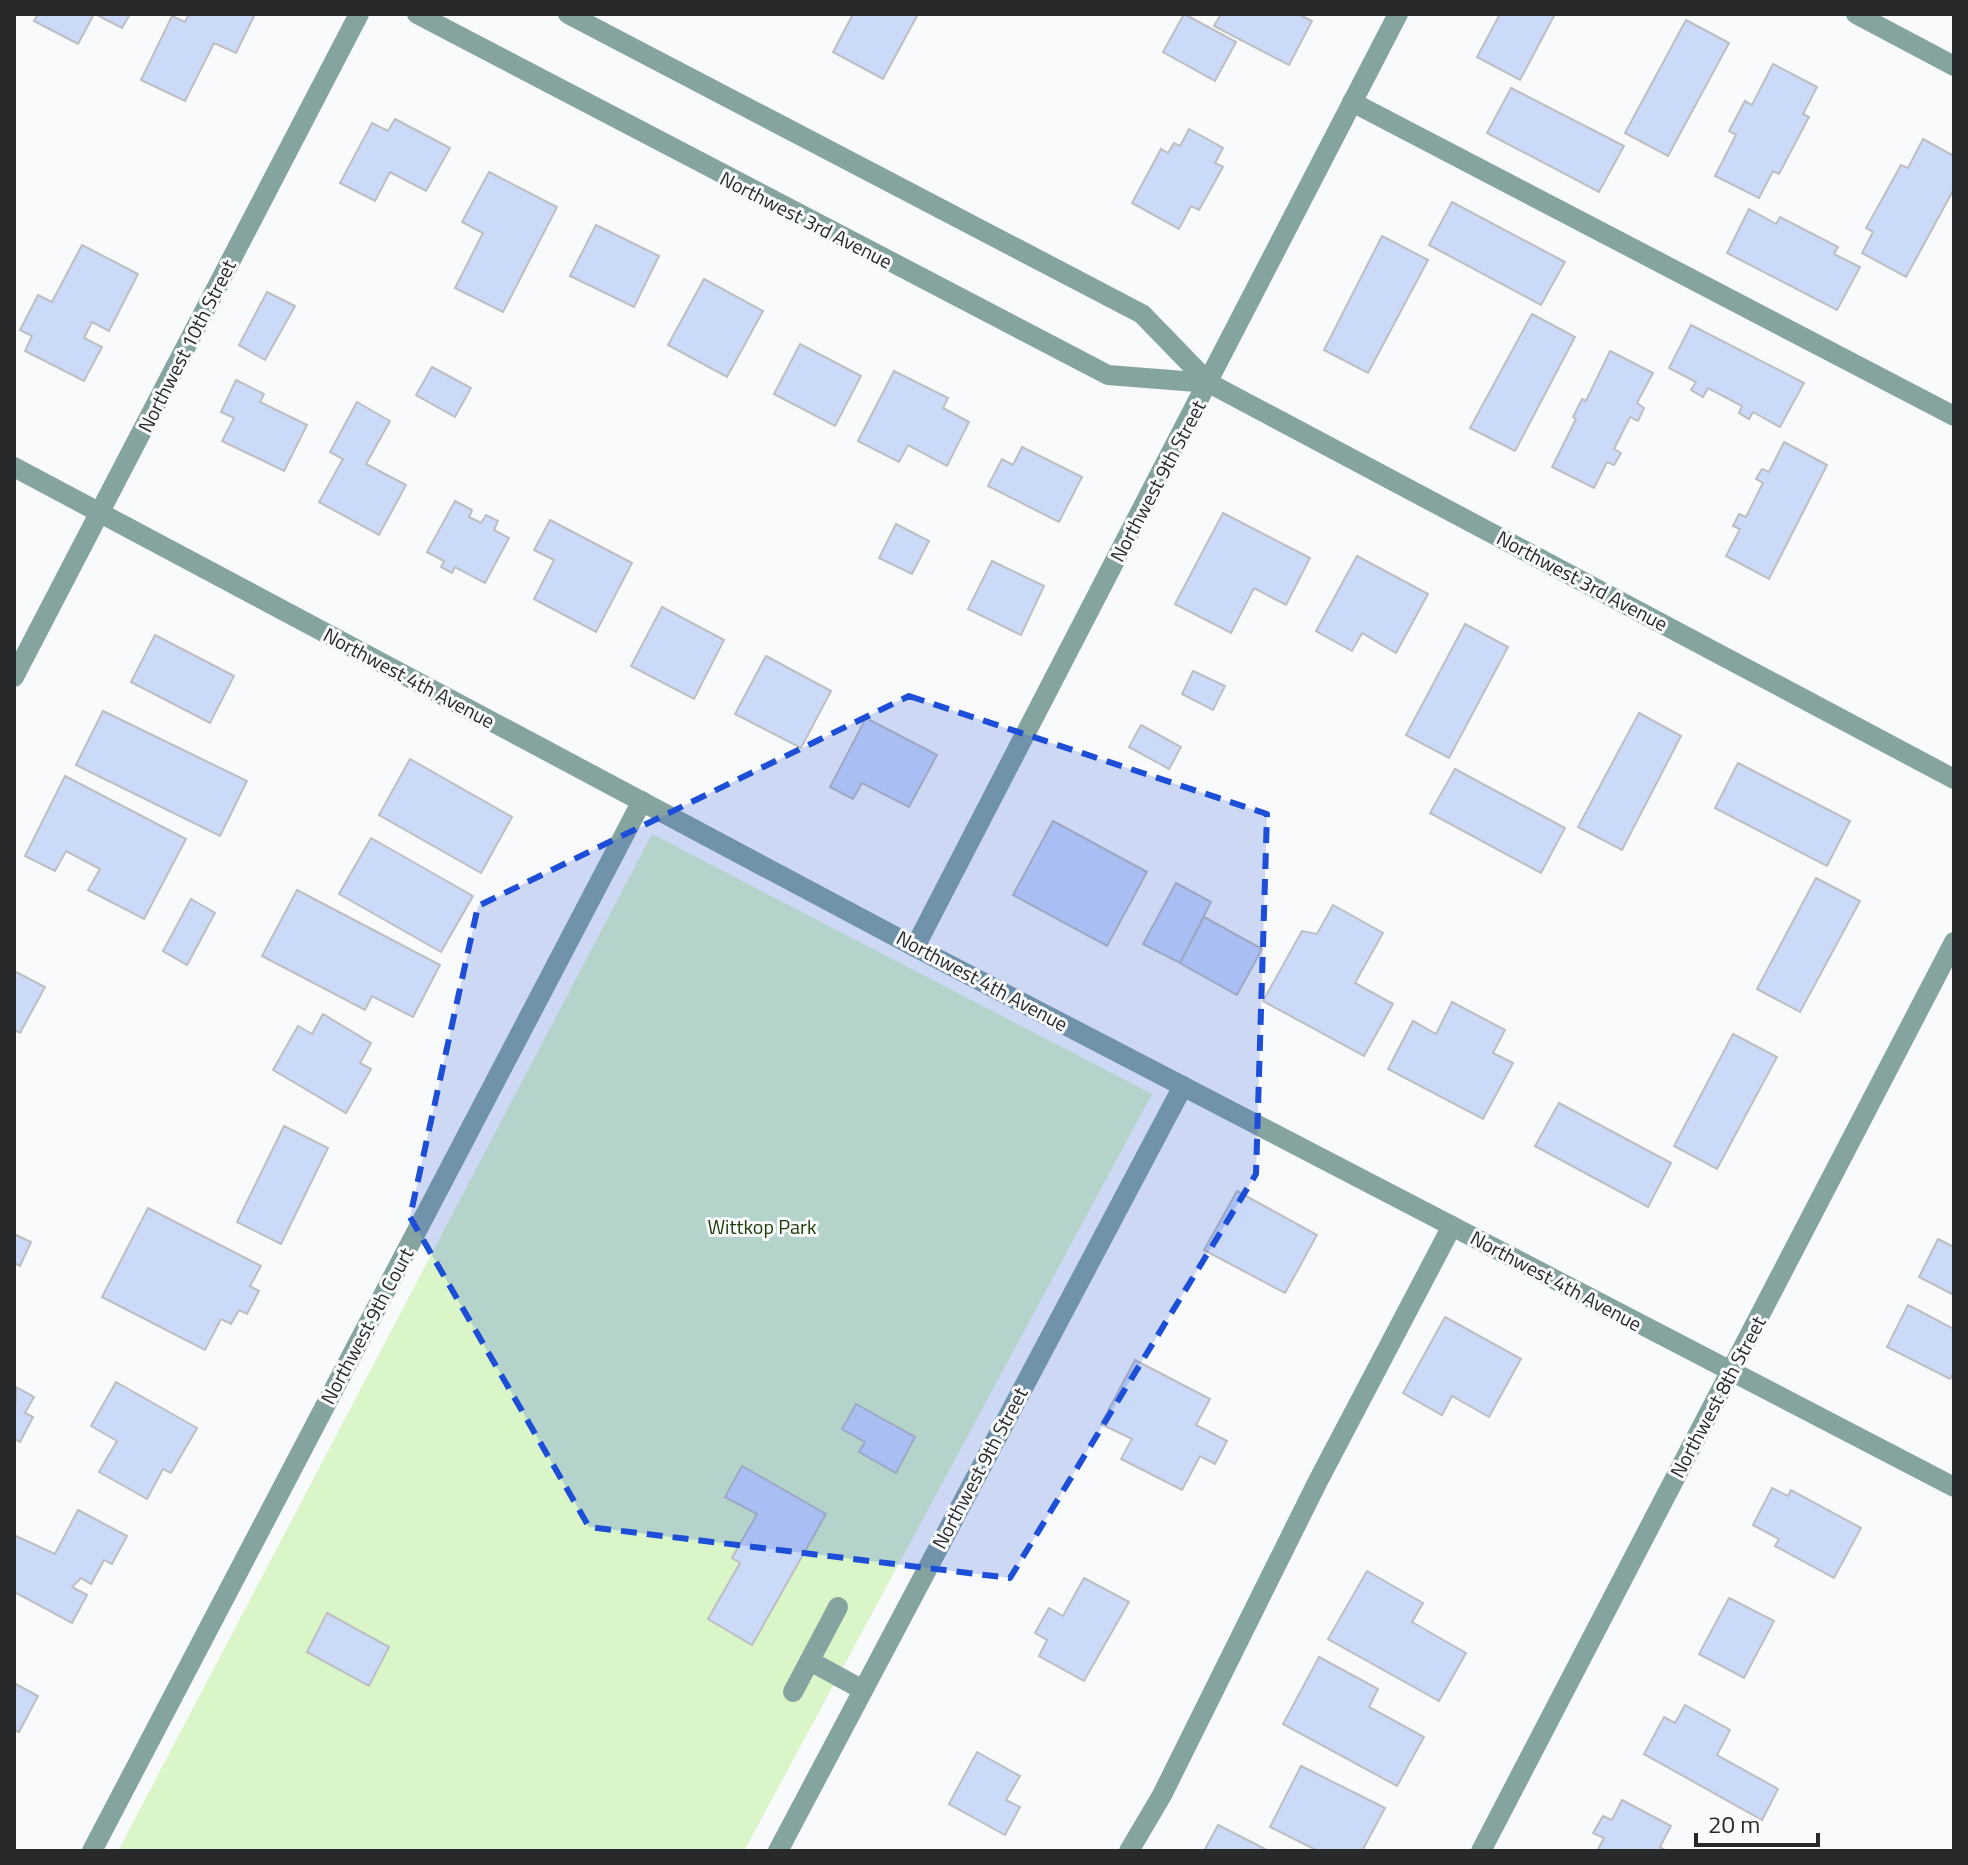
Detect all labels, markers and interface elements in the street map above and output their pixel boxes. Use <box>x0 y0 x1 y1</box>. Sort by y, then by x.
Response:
street label: Northwest 3rd Avenue <box>715 163 898 276</box>
street label: Northwest 10th Street <box>129 254 244 438</box>
street label: Northwest 9th Street <box>1102 394 1213 567</box>
street label: Northwest 3rd Avenue <box>1491 522 1673 639</box>
street label: Northwest 4th Avenue <box>318 619 501 736</box>
street label: Northwest 4th Avenue <box>891 922 1074 1039</box>
park label: Wittkop Park <box>707 1211 817 1242</box>
street label: Northwest 4th Avenue <box>1465 1222 1648 1339</box>
street label: Northwest 9th Court <box>312 1242 421 1410</box>
street label: Northwest 8th Street <box>1662 1310 1773 1483</box>
street label: Northwest 9th Street <box>924 1381 1035 1554</box>
scale bar <box>1696 1797 1818 1847</box>
text: 20 m <box>1708 1806 1760 1842</box>

